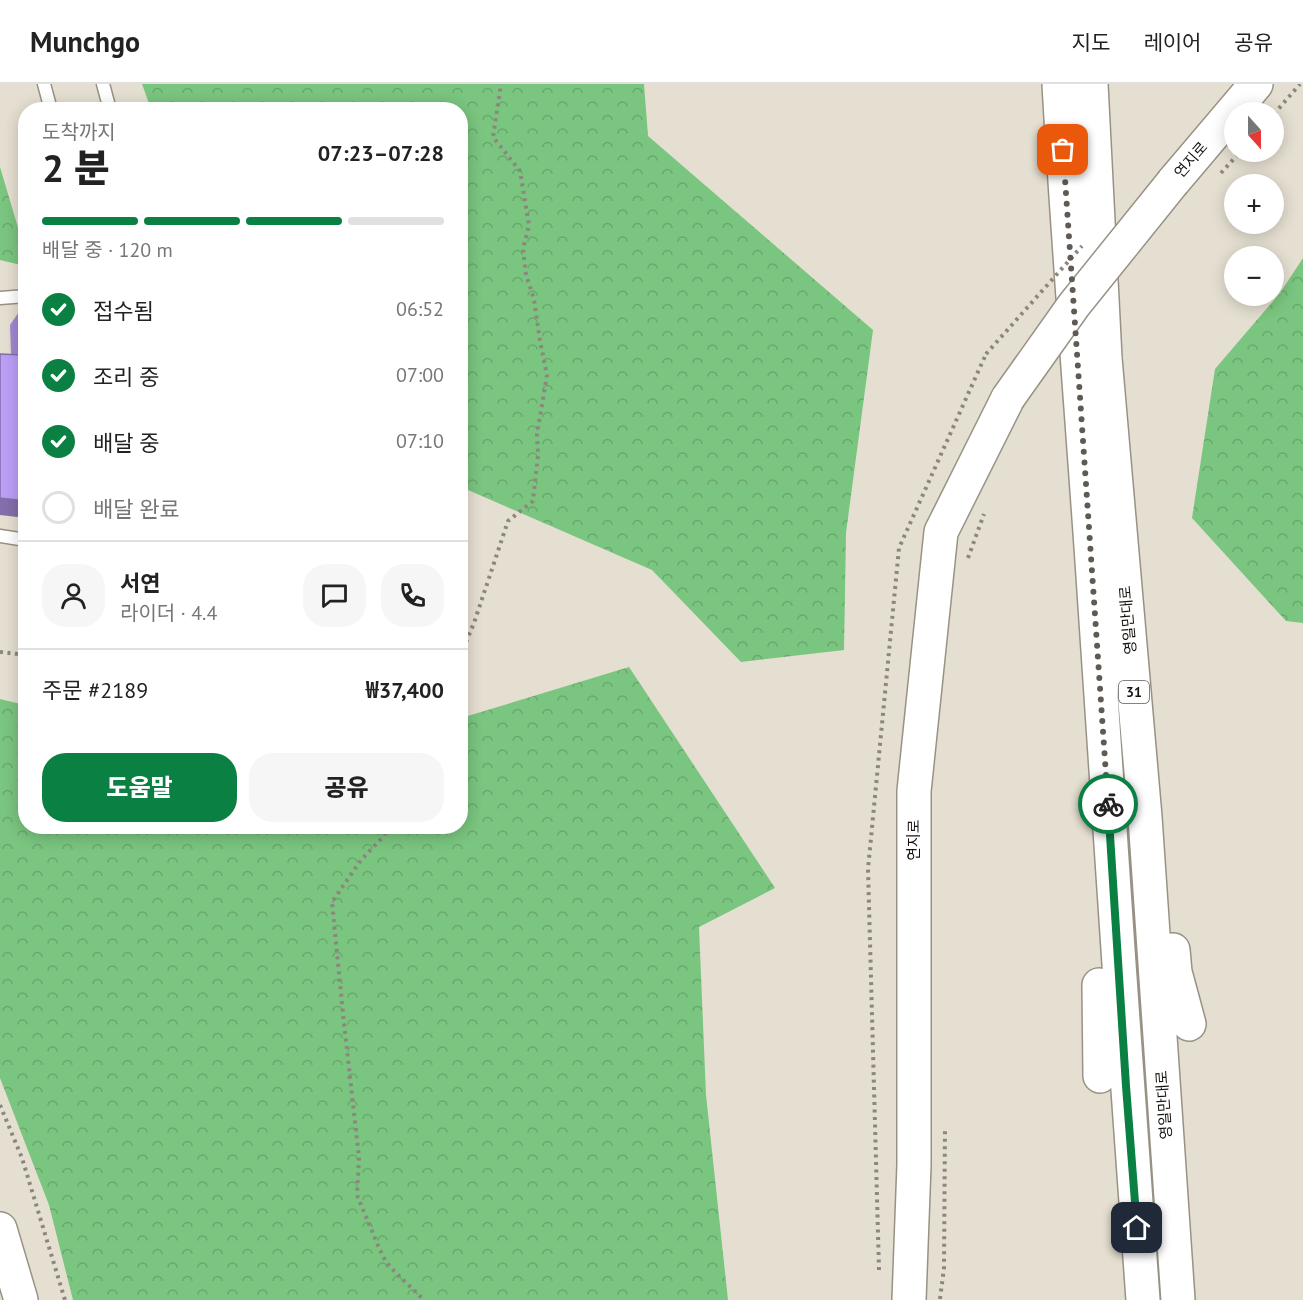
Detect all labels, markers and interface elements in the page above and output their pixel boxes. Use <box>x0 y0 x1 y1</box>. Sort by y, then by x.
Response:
text: Munchgo <box>30 23 140 60</box>
text: 지도 <box>1072 29 1110 56</box>
text: 레이어 <box>1143 29 1201 56</box>
text: 공유 <box>1234 29 1273 56</box>
north arrow <box>1224 102 1284 162</box>
map controls <box>1224 102 1284 306</box>
text: 도착까지 <box>42 119 116 145</box>
pin <box>1037 124 1088 175</box>
icon: bag <box>1046 133 1079 166</box>
street label: 연지로 <box>1170 138 1211 182</box>
text: 07:23–07:28 <box>318 139 444 167</box>
text: 2 분 <box>42 142 110 193</box>
button: + <box>1224 174 1284 234</box>
text: 배달 중 · 120 m <box>42 237 173 263</box>
button: − <box>1224 246 1284 306</box>
icon: check <box>42 293 75 326</box>
text: 06:52 <box>396 296 444 322</box>
text: 접수됨 <box>93 297 154 325</box>
icon: check <box>42 359 75 392</box>
text: 07:00 <box>396 362 444 388</box>
text: 조리 중 <box>93 363 160 391</box>
icon: check <box>42 425 75 458</box>
text: 07:10 <box>396 428 444 454</box>
text: 배달 중 <box>93 429 160 457</box>
text: 배달 완료 <box>93 495 180 523</box>
button: person <box>42 564 105 627</box>
button: chat <box>303 564 366 627</box>
button: phone <box>381 564 444 627</box>
text: 서연 <box>120 569 160 597</box>
street label: 영일만대로 <box>1115 585 1140 655</box>
text: 라이더 · 4.4 <box>120 600 217 626</box>
text: 주문 #2189 <box>42 676 148 704</box>
text: ₩37,400 <box>366 676 444 704</box>
road number: 31 <box>1119 681 1149 703</box>
button: 도움말 <box>42 753 237 822</box>
button: 공유 <box>249 753 444 822</box>
courier <box>1078 774 1138 834</box>
icon: bike <box>1092 788 1125 821</box>
street label: 연지로 <box>904 819 923 861</box>
street label: 영일만대로 <box>1152 1070 1175 1140</box>
pin <box>1111 1202 1162 1253</box>
icon: home <box>1120 1211 1153 1244</box>

